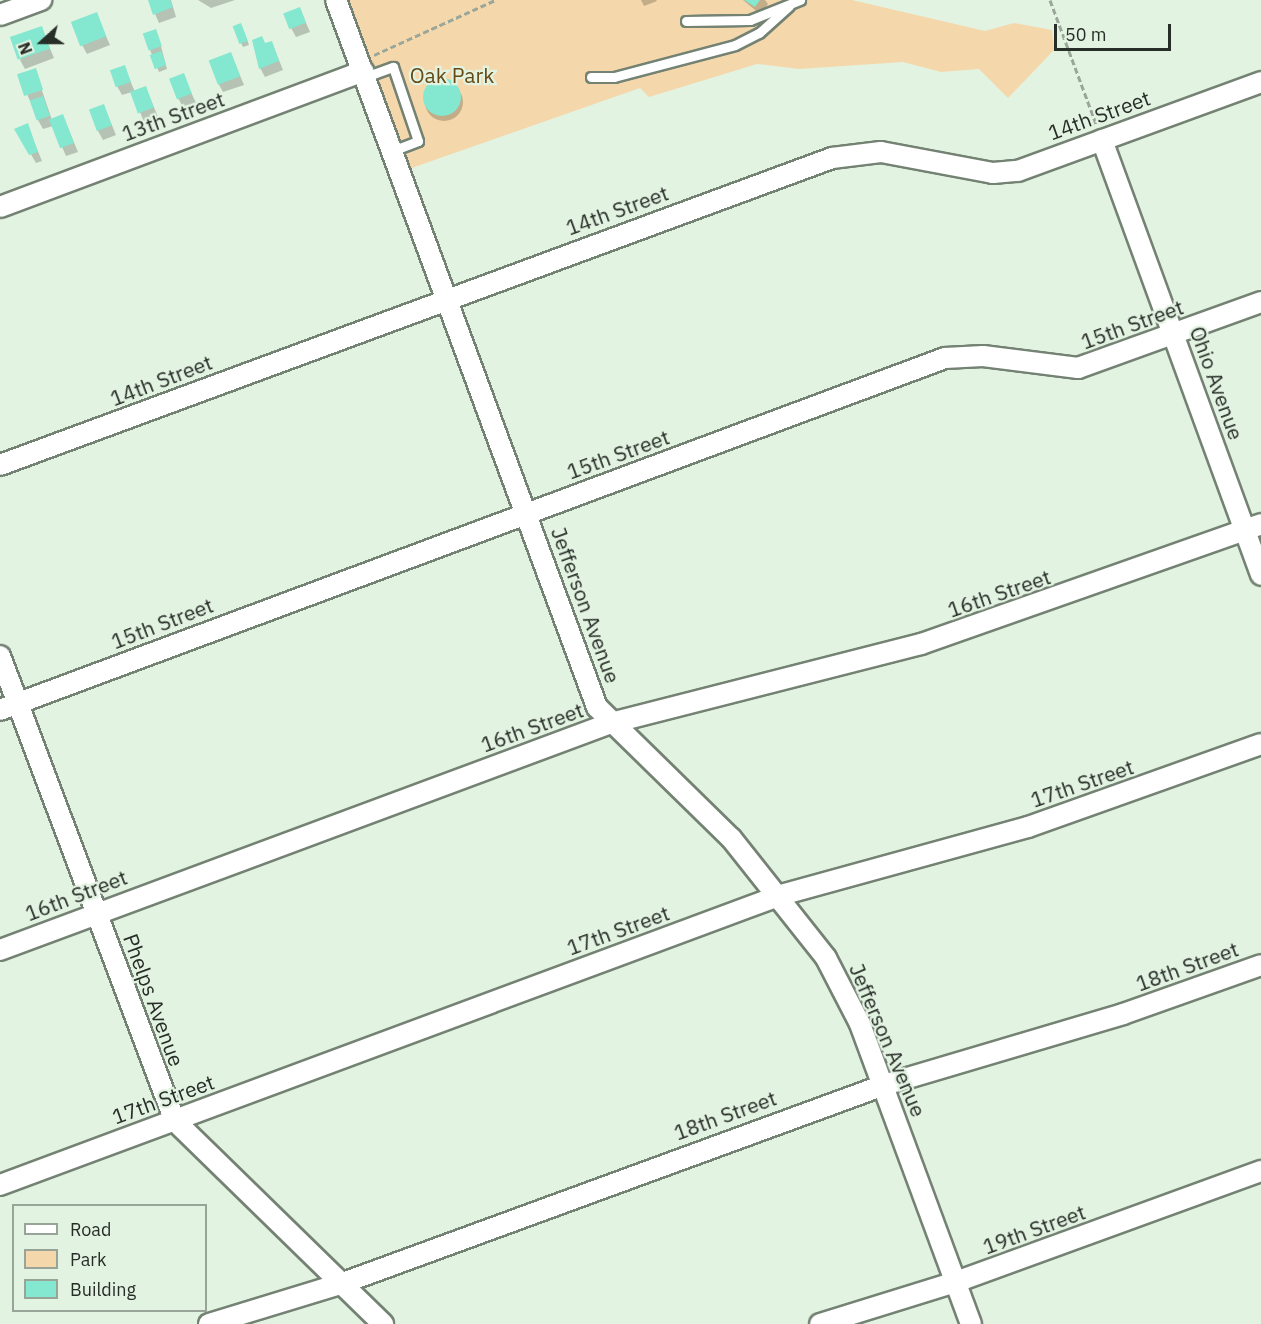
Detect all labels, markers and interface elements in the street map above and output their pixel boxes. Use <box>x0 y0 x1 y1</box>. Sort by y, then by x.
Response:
north arrow <box>12 12 72 72</box>
scale bar <box>1057 12 1174 50</box>
text: 50 m <box>1065 23 1107 46</box>
text: N <box>14 39 37 57</box>
park label: Oak Park <box>410 62 494 88</box>
street label: 14th Street <box>1044 85 1154 145</box>
street label: 13th Street <box>118 86 228 146</box>
street label: 14th Street <box>562 180 672 240</box>
street label: 15th Street <box>1077 294 1187 354</box>
street label: Ohio Avenue <box>1185 323 1249 443</box>
street label: 14th Street <box>107 349 215 411</box>
street label: 15th Street <box>563 424 673 484</box>
street label: Jefferson Avenue <box>546 524 626 686</box>
street label: 16th Street <box>944 564 1054 622</box>
street label: 15th Street <box>108 592 216 654</box>
street label: 16th Street <box>477 697 587 757</box>
street label: 17th Street <box>1027 754 1137 812</box>
street label: 16th Street <box>22 864 130 926</box>
street label: 17th Street <box>563 900 673 960</box>
street label: Phelps Avenue <box>118 930 190 1070</box>
street label: 18th Street <box>1132 936 1242 996</box>
street label: Jefferson Avenue <box>844 960 932 1120</box>
street label: 17th Street <box>108 1069 218 1129</box>
street label: 18th Street <box>670 1085 780 1145</box>
street label: 19th Street <box>979 1199 1089 1259</box>
legend <box>12 1204 207 1312</box>
text: Road <box>70 1218 111 1241</box>
text: Park <box>70 1248 106 1271</box>
text: Building <box>70 1278 136 1301</box>

